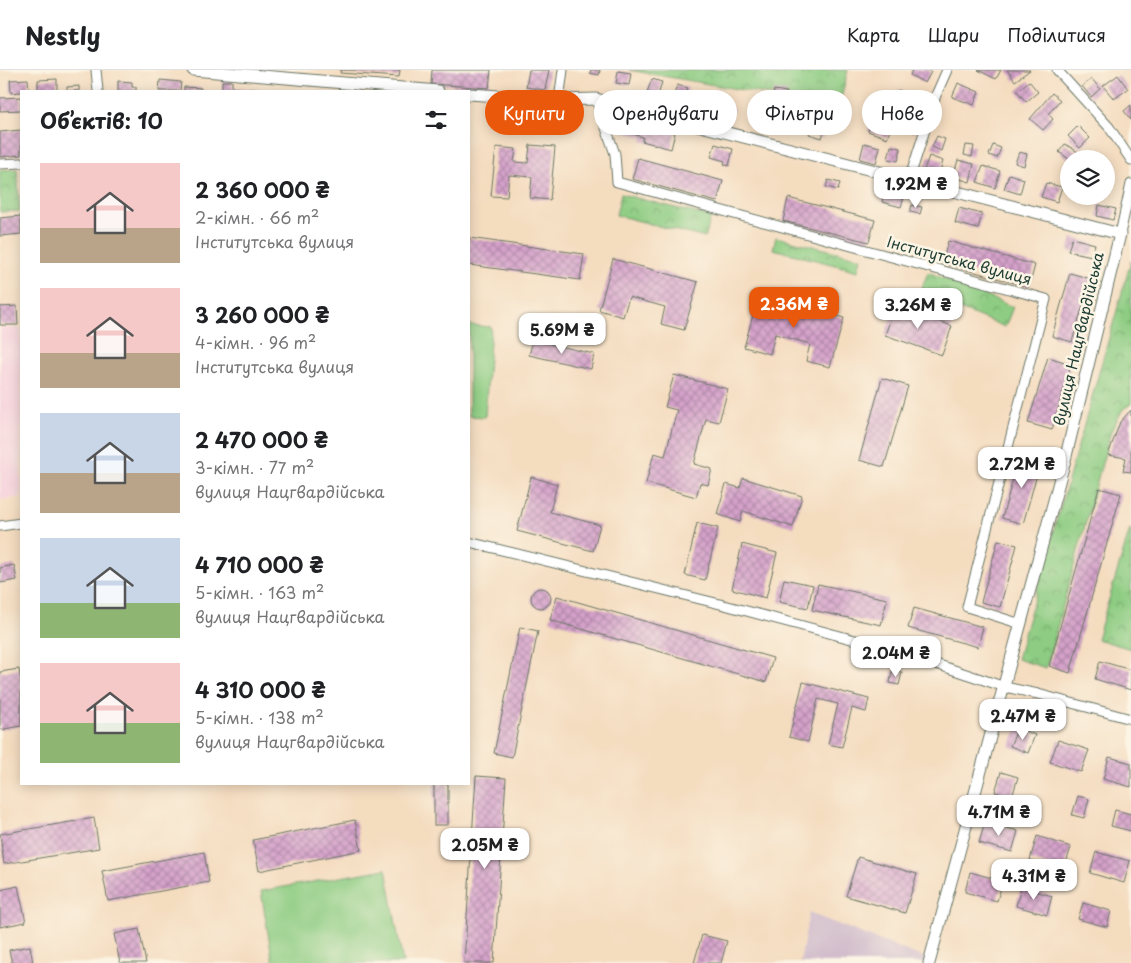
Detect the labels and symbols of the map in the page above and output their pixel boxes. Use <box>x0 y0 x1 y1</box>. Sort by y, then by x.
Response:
pin: 1.92M ₴ <box>870 166 962 209</box>
street label: Інститутська вулиця <box>884 229 1034 290</box>
street label: вулиця Нацгвардійська <box>1046 249 1109 428</box>
pin: 2.36M ₴ <box>748 286 840 329</box>
pin: 3.26M ₴ <box>872 288 964 330</box>
pin: 5.69M ₴ <box>516 312 608 355</box>
pin: 2.72M ₴ <box>976 446 1068 489</box>
pin: 2.04M ₴ <box>850 636 942 678</box>
pin: 2.47M ₴ <box>977 698 1069 741</box>
pin: 4.71M ₴ <box>953 794 1045 837</box>
pin: 2.05M ₴ <box>439 828 531 870</box>
pin: 4.31M ₴ <box>988 858 1080 901</box>

